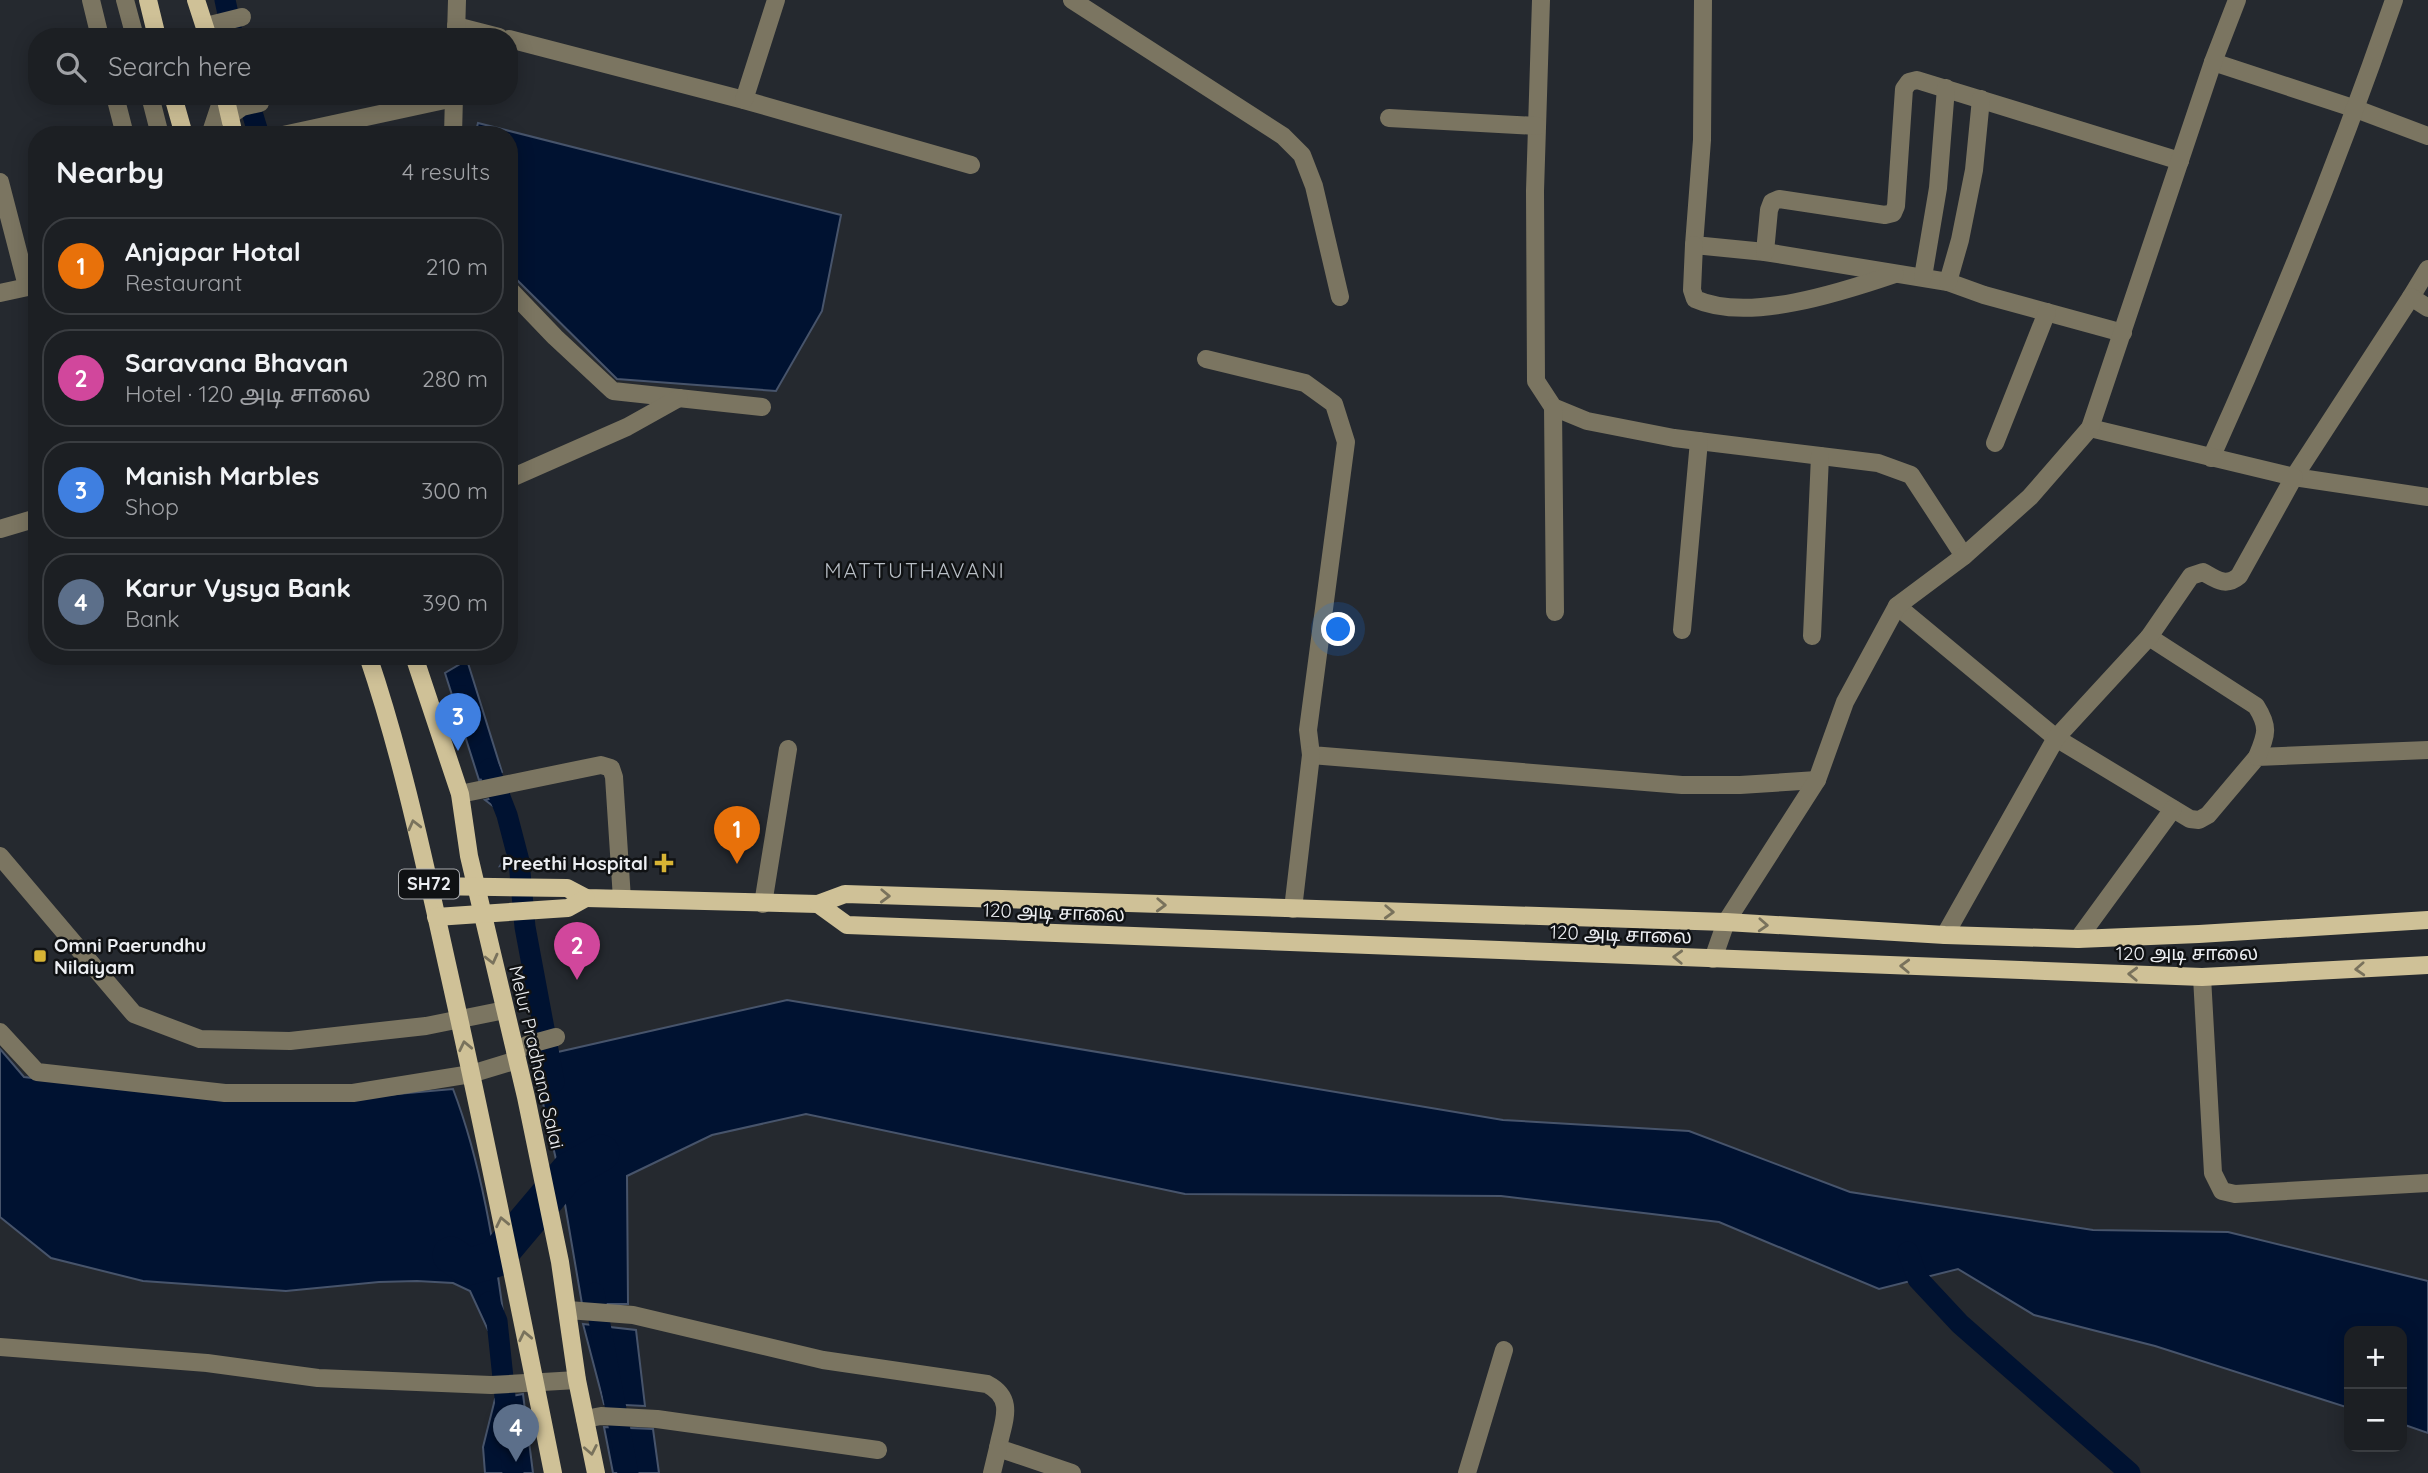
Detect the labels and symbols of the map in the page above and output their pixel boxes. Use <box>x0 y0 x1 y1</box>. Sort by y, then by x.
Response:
district label: MATTUTHAVANI <box>824 557 1006 583</box>
your location <box>1321 612 1355 646</box>
pin: 3 <box>435 693 481 751</box>
pin: 1 <box>714 806 760 864</box>
one-way arrow <box>408 819 422 831</box>
place label: Preethi Hospital <box>502 851 648 875</box>
marker: Preethi Hospital <box>654 853 674 873</box>
road number: SH72 <box>399 870 459 898</box>
one-way arrow <box>880 888 891 903</box>
one-way arrow <box>1156 897 1167 912</box>
street label: 120 அடி சாலை <box>982 898 1126 927</box>
one-way arrow <box>1383 904 1394 919</box>
one-way arrow <box>1758 917 1769 932</box>
street label: 120 அடி சாலை <box>1549 920 1693 949</box>
pin: 2 <box>554 922 600 980</box>
place label: Omni Paerundhu Nilaiyam <box>54 933 207 979</box>
street label: 120 அடி சாலை <box>2116 941 2258 966</box>
marker: Omni Paerundhu Nilaiyam <box>32 948 48 964</box>
one-way arrow <box>1672 950 1683 965</box>
one-way arrow <box>484 953 498 965</box>
one-way arrow <box>1900 958 1911 973</box>
one-way arrow <box>2354 961 2365 976</box>
street label: Melur Pradhana Salai <box>504 963 570 1151</box>
one-way arrow <box>2127 967 2138 982</box>
one-way arrow <box>459 1040 474 1052</box>
one-way arrow <box>495 1216 510 1228</box>
one-way arrow <box>519 1330 534 1342</box>
pin: 4 <box>493 1404 539 1462</box>
one-way arrow <box>583 1444 598 1456</box>

